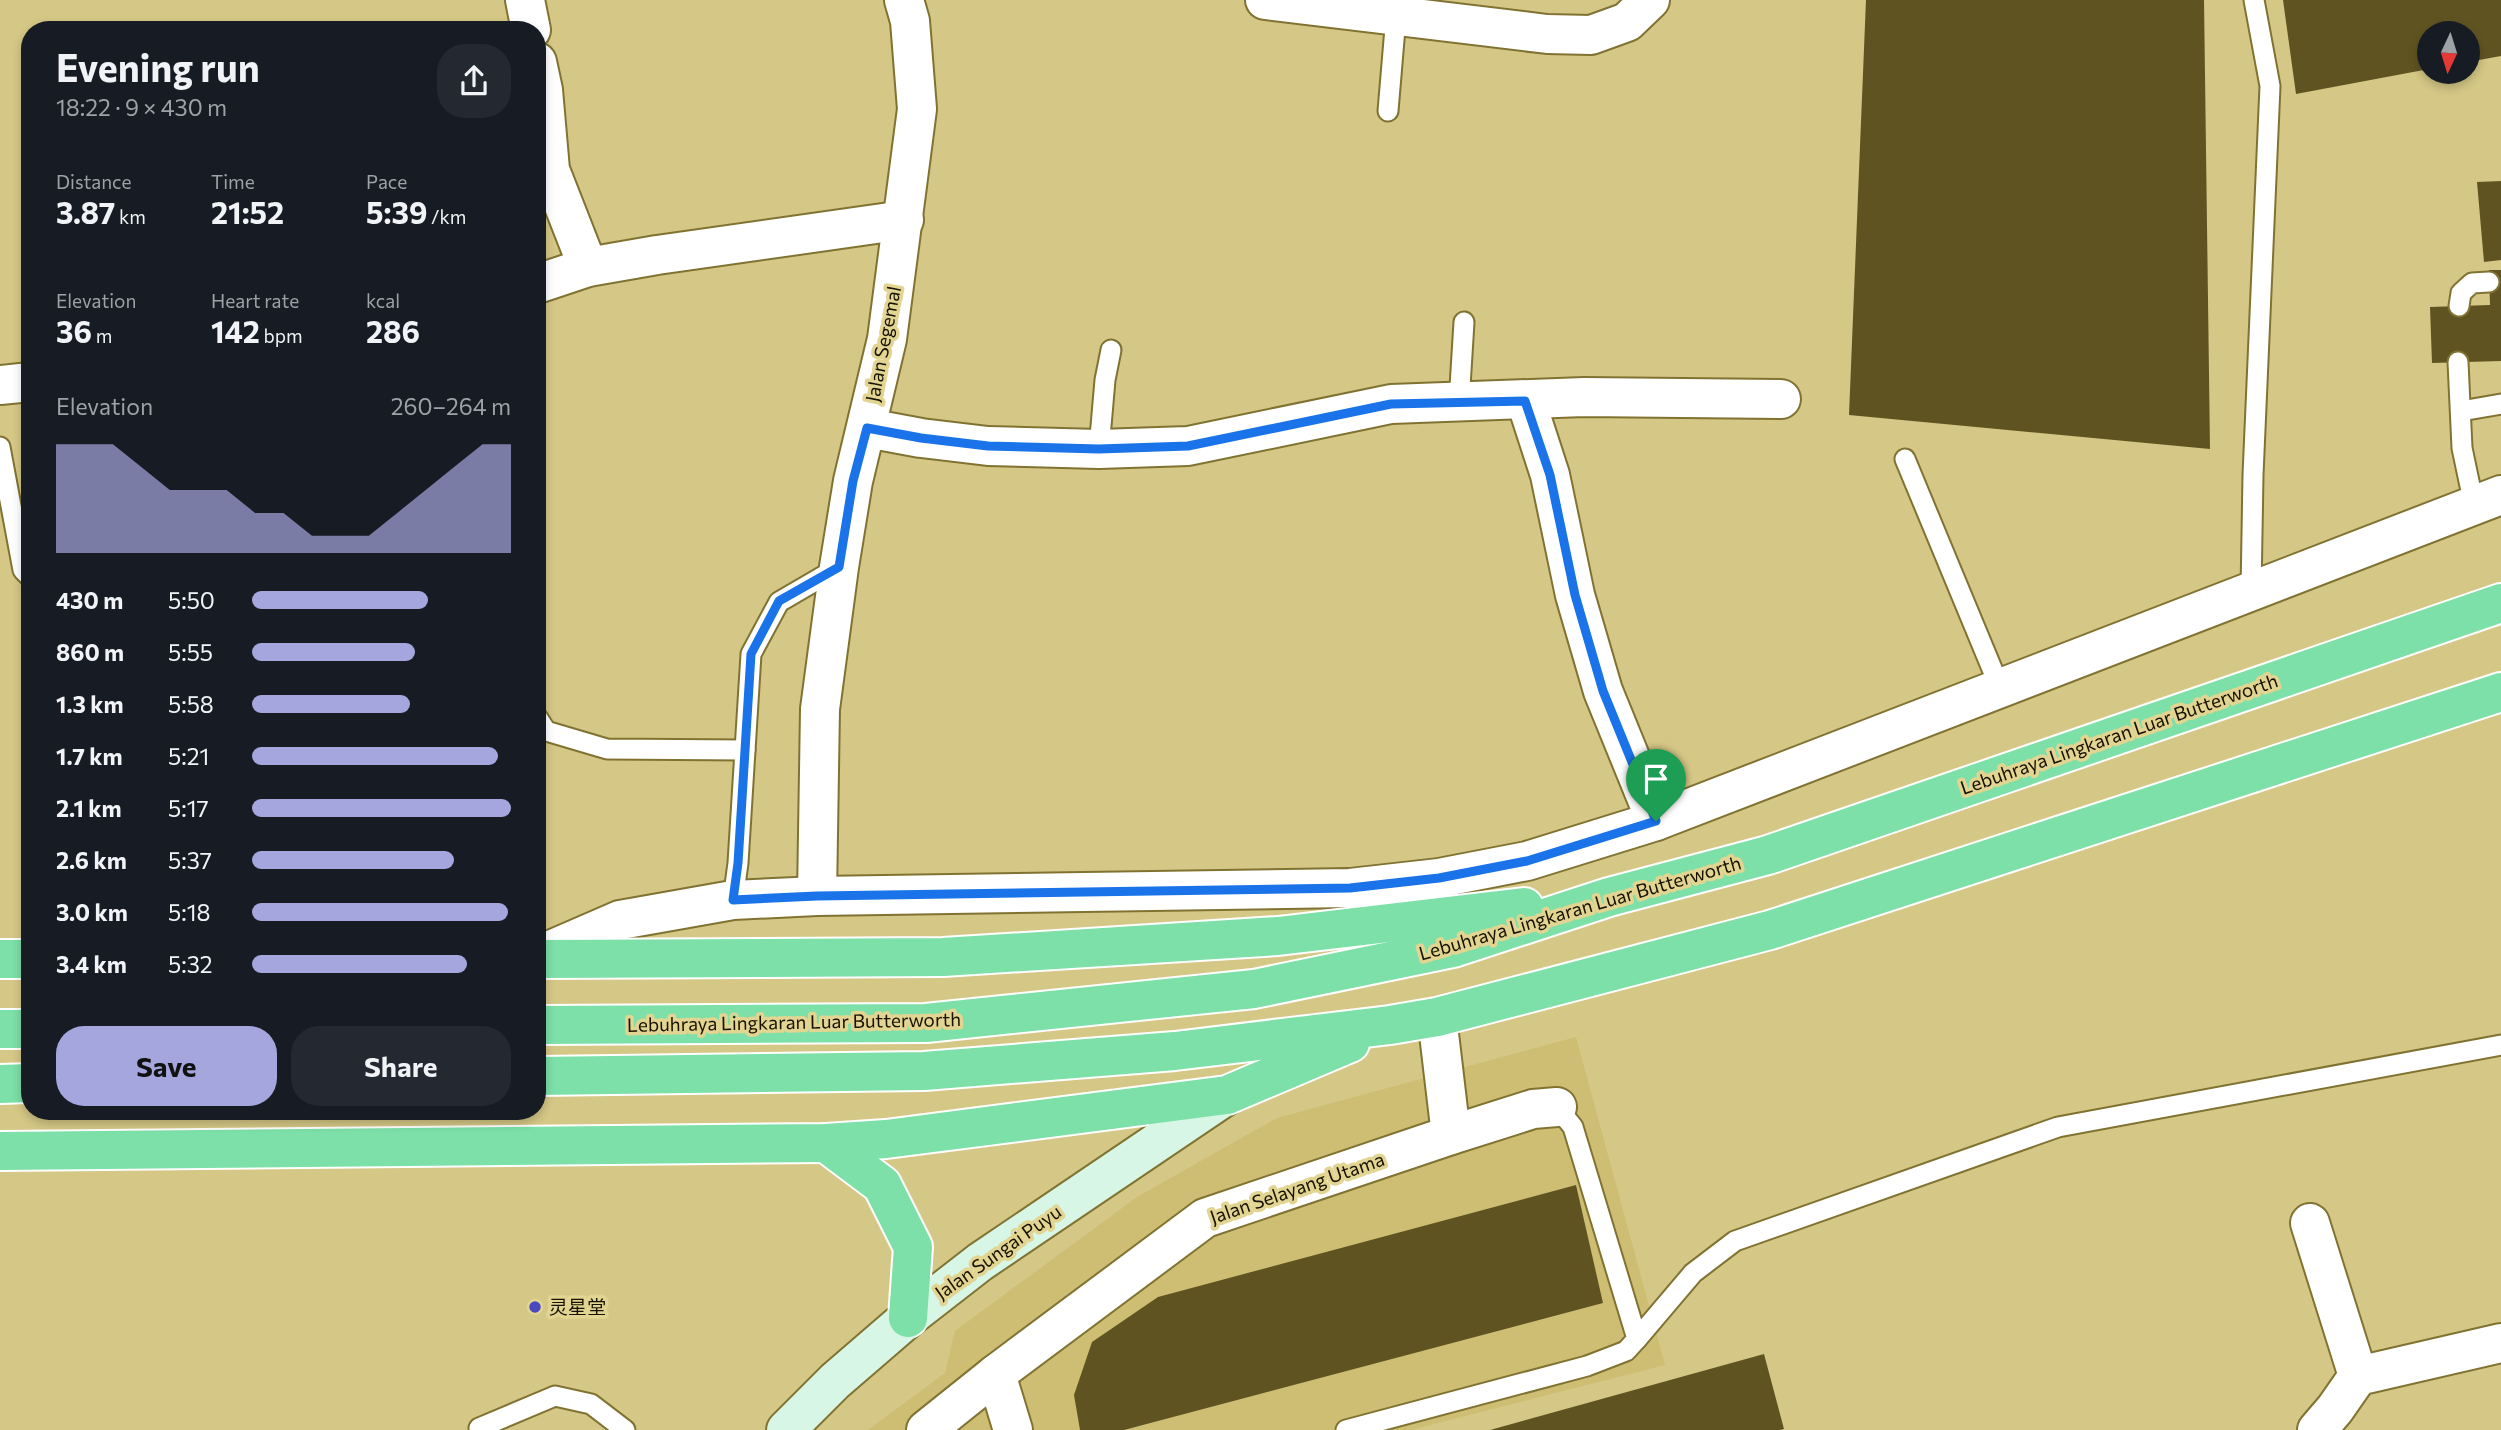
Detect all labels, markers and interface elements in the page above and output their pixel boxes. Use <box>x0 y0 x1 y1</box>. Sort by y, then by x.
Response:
north arrow <box>2417 21 2480 84</box>
map controls <box>2417 21 2480 84</box>
text: Evening run <box>56 43 260 90</box>
button: share <box>437 44 511 118</box>
text: 18:22 · 9 × 430 m <box>56 93 227 121</box>
text: Distance <box>56 170 132 193</box>
text: Time <box>211 170 255 193</box>
text: Pace <box>366 170 407 193</box>
text: 3.87 <box>56 193 115 230</box>
text: 21:52 <box>211 193 284 230</box>
text: 5:39 <box>366 193 427 230</box>
text: km <box>115 205 146 228</box>
text: /km <box>427 205 466 228</box>
street label: Jalan Segemal <box>860 284 905 404</box>
text: Elevation <box>56 289 136 312</box>
text: Heart rate <box>211 289 299 312</box>
text: kcal <box>366 289 400 312</box>
text: 36 <box>56 312 92 349</box>
text: 142 <box>211 312 260 349</box>
text: 286 <box>366 312 420 349</box>
text: m <box>92 324 112 347</box>
text: bpm <box>260 324 303 347</box>
text: Elevation <box>56 392 153 420</box>
text: 260–264 m <box>391 392 511 420</box>
text: 430 m <box>56 586 123 614</box>
text: 5:50 <box>168 586 215 614</box>
text: 860 m <box>56 638 124 666</box>
text: 5:55 <box>168 638 213 666</box>
street label: Lebuhraya Lingkaran Luar Butterworth <box>1957 668 2281 799</box>
text: 1.3 km <box>56 690 124 718</box>
text: 5:58 <box>168 690 214 718</box>
text: 1.7 km <box>56 742 123 770</box>
text: 5:21 <box>168 742 209 770</box>
pin <box>1626 749 1686 821</box>
icon: arrive <box>1637 760 1675 798</box>
text: 2.1 km <box>56 794 122 822</box>
text: 5:17 <box>168 794 209 822</box>
text: 2.6 km <box>56 846 127 874</box>
text: 5:37 <box>168 846 212 874</box>
street label: Lebuhraya Lingkaran Luar Butterworth <box>1416 850 1744 965</box>
text: 3.0 km <box>56 898 128 926</box>
text: 5:18 <box>168 898 210 926</box>
text: 3.4 km <box>56 950 127 978</box>
text: 5:32 <box>168 950 212 978</box>
street label: Lebuhraya Lingkaran Luar Butterworth <box>627 1007 961 1036</box>
button: Save <box>56 1026 277 1106</box>
button: Share <box>291 1026 511 1106</box>
street label: Jalan Selayang Utama <box>1207 1147 1387 1228</box>
street label: Jalan Sungai Puyu <box>930 1199 1065 1304</box>
place label: 灵星堂 <box>549 1295 606 1318</box>
marker: 灵星堂 <box>527 1299 543 1315</box>

